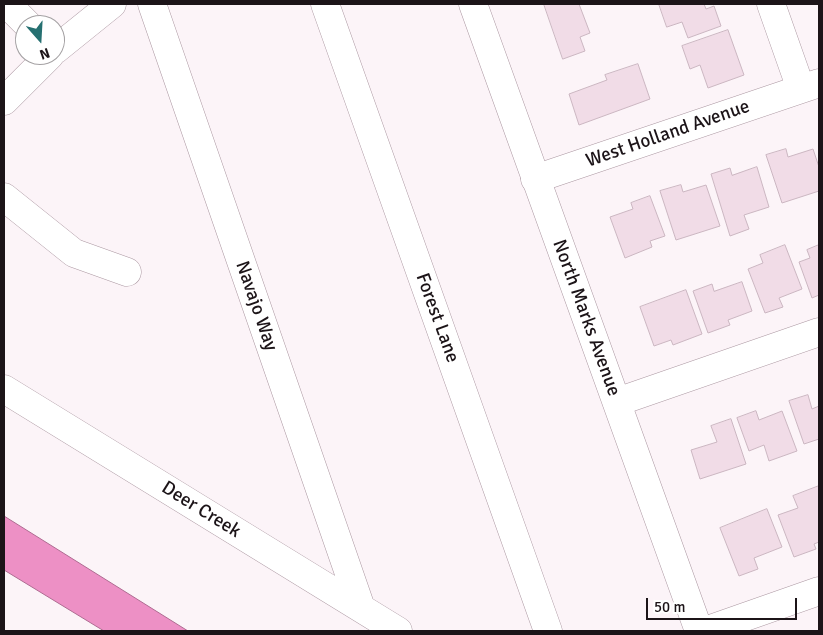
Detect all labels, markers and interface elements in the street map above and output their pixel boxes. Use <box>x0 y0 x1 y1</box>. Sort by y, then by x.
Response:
north arrow <box>15 15 65 65</box>
text: N <box>37 44 52 63</box>
street label: West Holland Avenue <box>583 95 753 173</box>
street label: North Marks Avenue <box>547 237 625 399</box>
street label: Navajo Way <box>230 258 282 354</box>
street label: Forest Lane <box>410 270 464 366</box>
street label: Deer Creek <box>157 477 245 543</box>
scale bar <box>648 588 799 620</box>
text: 50 m <box>654 598 685 616</box>

